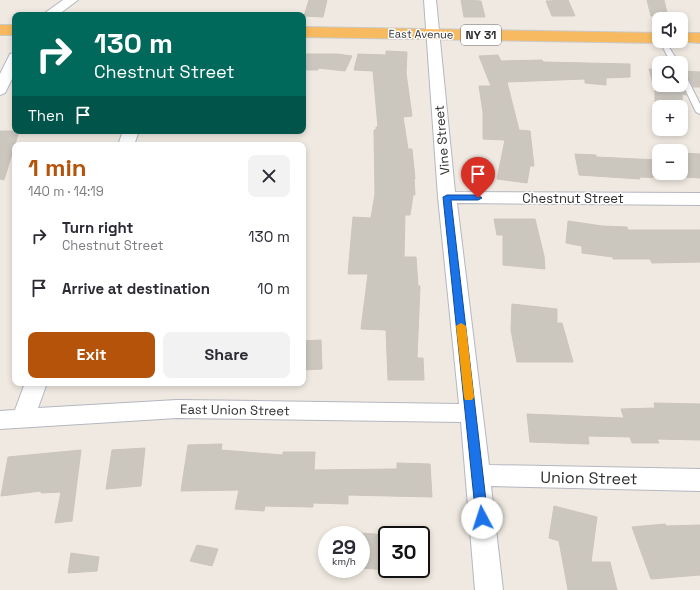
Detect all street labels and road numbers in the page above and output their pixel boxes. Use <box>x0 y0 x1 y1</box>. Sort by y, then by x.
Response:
road number: NY 31 <box>461 25 501 45</box>
street label: East Avenue <box>389 26 453 42</box>
street label: Vine Street <box>430 104 454 176</box>
street label: Chestnut Street <box>522 190 624 207</box>
street label: East Union Street <box>180 401 290 419</box>
street label: Union Street <box>540 467 638 489</box>

